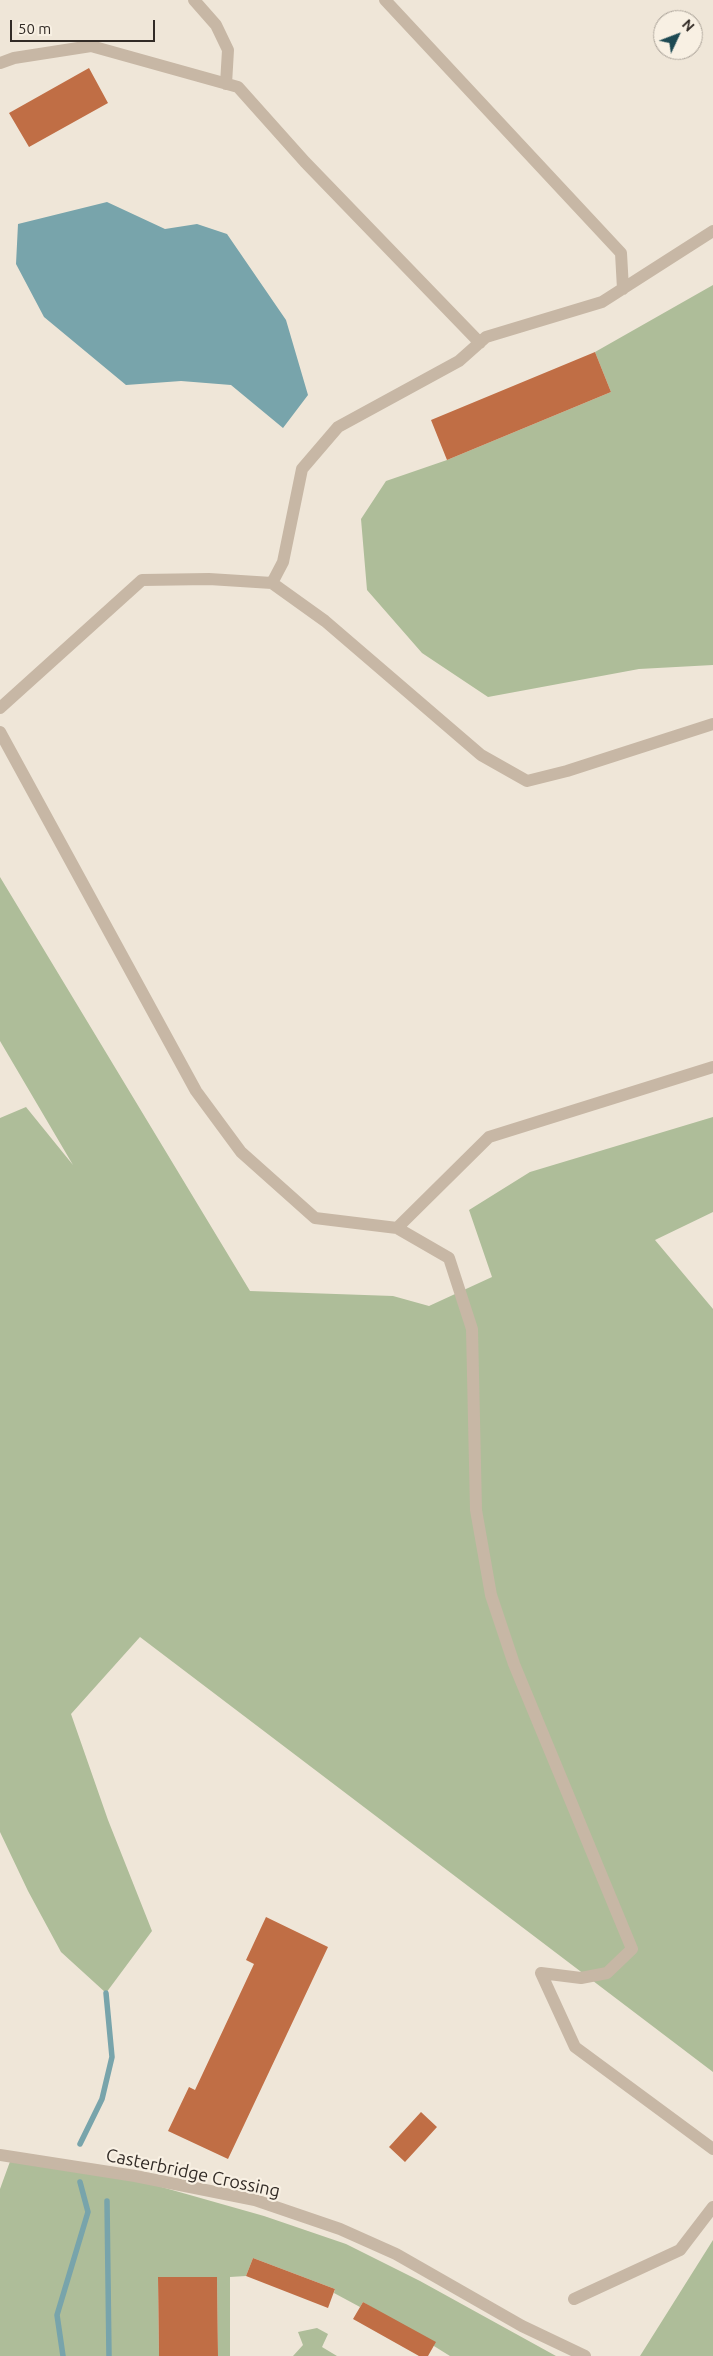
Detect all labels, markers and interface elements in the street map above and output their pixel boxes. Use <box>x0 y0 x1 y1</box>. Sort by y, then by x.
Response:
scale bar <box>12 10 158 42</box>
north arrow <box>653 10 703 60</box>
text: N <box>679 16 698 35</box>
text: 50 m <box>18 20 51 37</box>
street label: Casterbridge Crossing <box>104 2144 282 2202</box>

